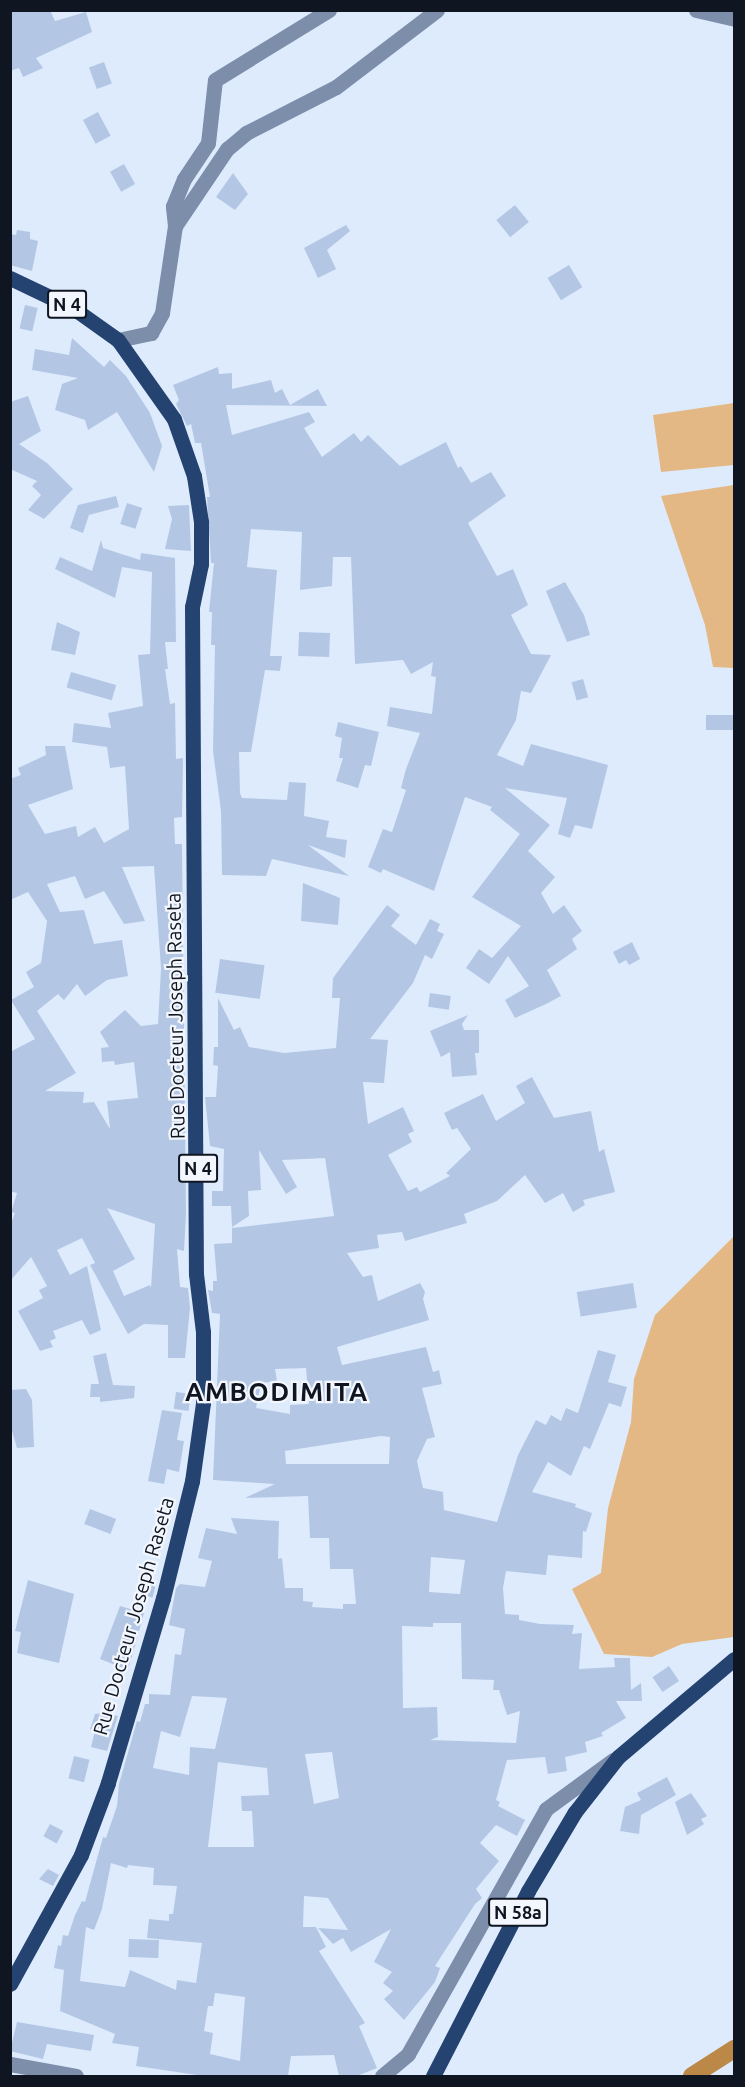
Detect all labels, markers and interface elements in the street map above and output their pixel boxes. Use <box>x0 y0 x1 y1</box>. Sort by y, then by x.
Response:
road number: N 4 <box>46 289 88 319</box>
street label: Rue Docteur Joseph Raseta <box>161 893 189 1139</box>
road number: N 4 <box>177 1153 219 1183</box>
district label: AMBODIMITA <box>185 1376 369 1408</box>
street label: Rue Docteur Joseph Raseta <box>87 1494 179 1738</box>
road number: N 58a <box>488 1897 548 1927</box>

